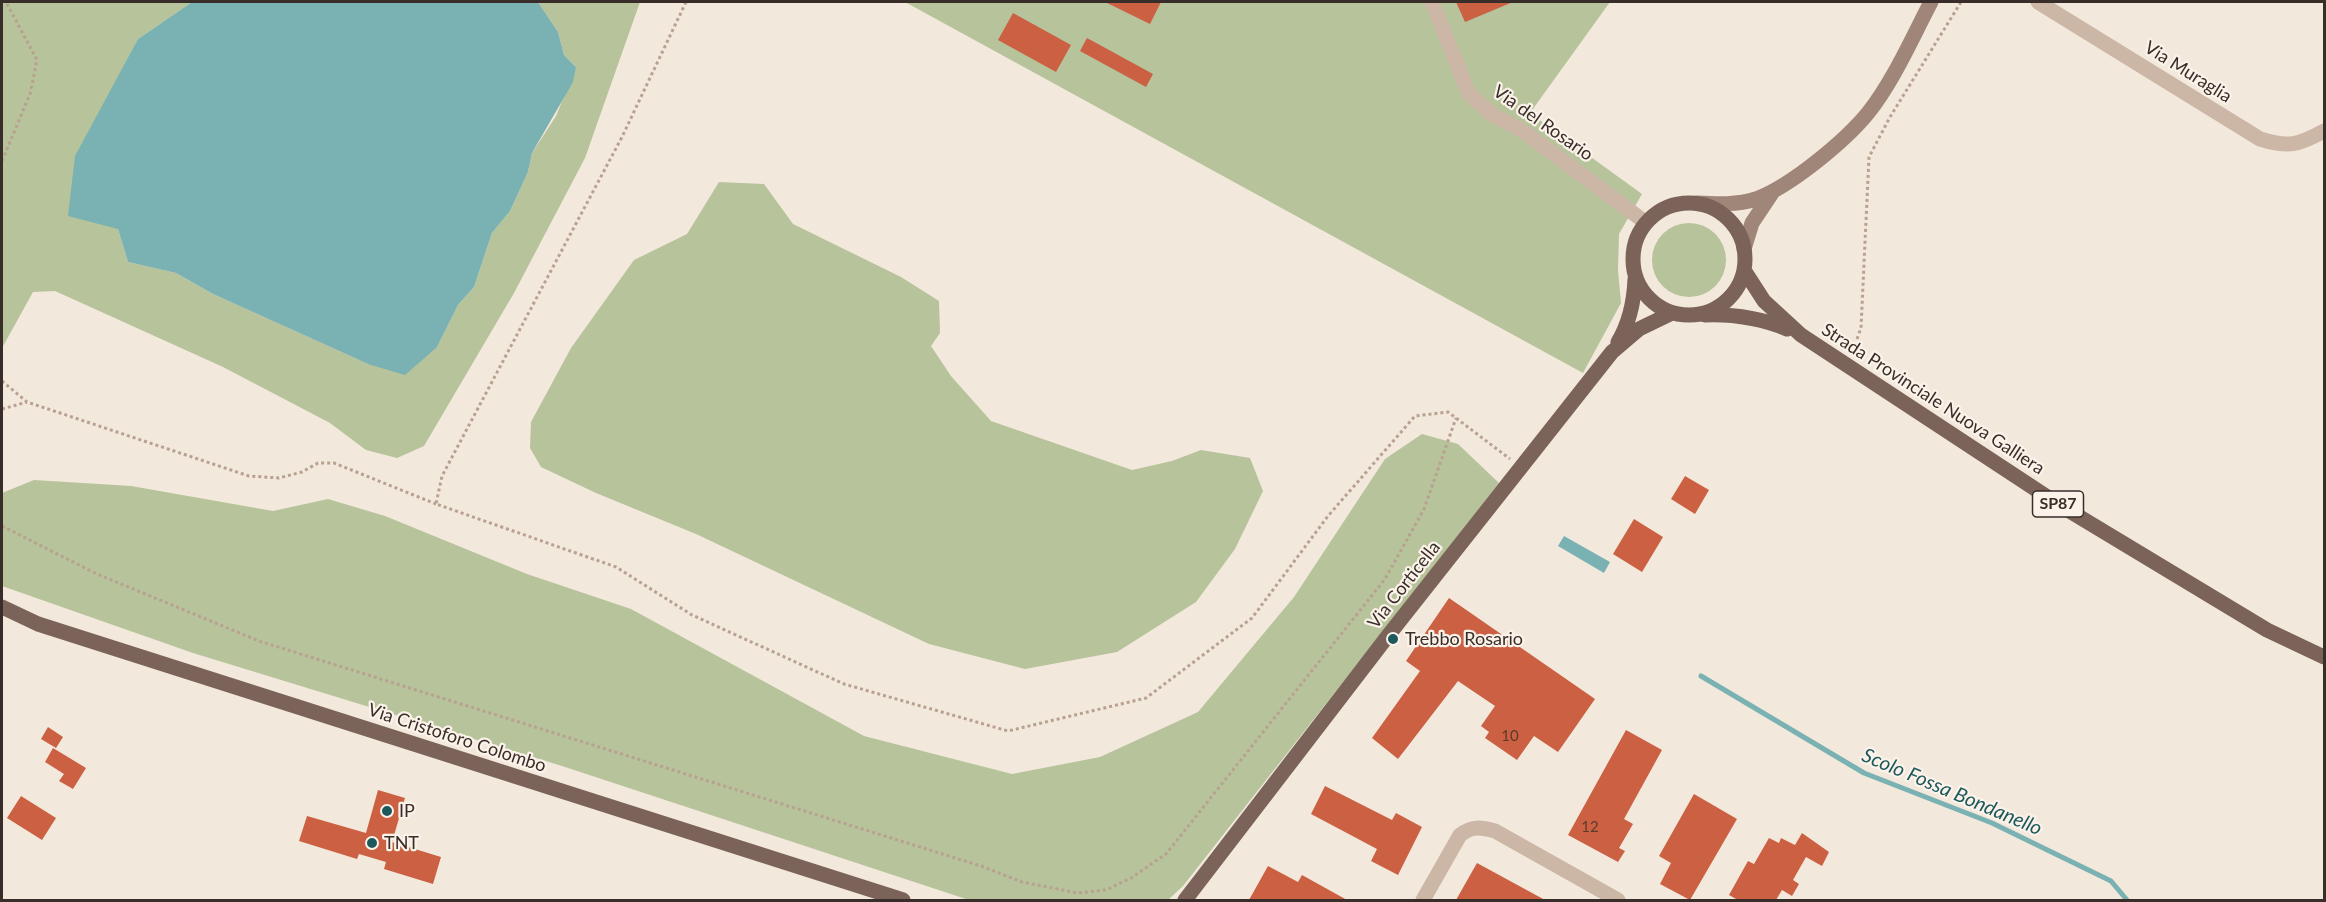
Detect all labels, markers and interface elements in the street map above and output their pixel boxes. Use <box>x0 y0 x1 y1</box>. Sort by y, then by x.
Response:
street label: Via Muraglia <box>2140 37 2236 107</box>
street label: Via del Rosario <box>1489 81 1597 165</box>
street label: Strada Provinciale Nuova Galliera <box>1818 319 2048 479</box>
road number: SP87 <box>2032 491 2084 517</box>
street label: Via Corticella <box>1363 537 1445 633</box>
place label: Trebbo Rosario <box>1405 628 1523 650</box>
marker: Trebbo Rosario <box>1386 632 1400 646</box>
street label: Via Cristoforo Colombo <box>365 699 549 777</box>
house number: 10 <box>1501 727 1519 745</box>
water label: Scolo Fossa Bondanello <box>1858 743 2046 841</box>
place label: IP <box>399 800 415 822</box>
marker: IP <box>380 804 394 818</box>
house number: 12 <box>1581 818 1599 836</box>
place label: TNT <box>384 832 419 854</box>
marker: TNT <box>365 836 379 850</box>

